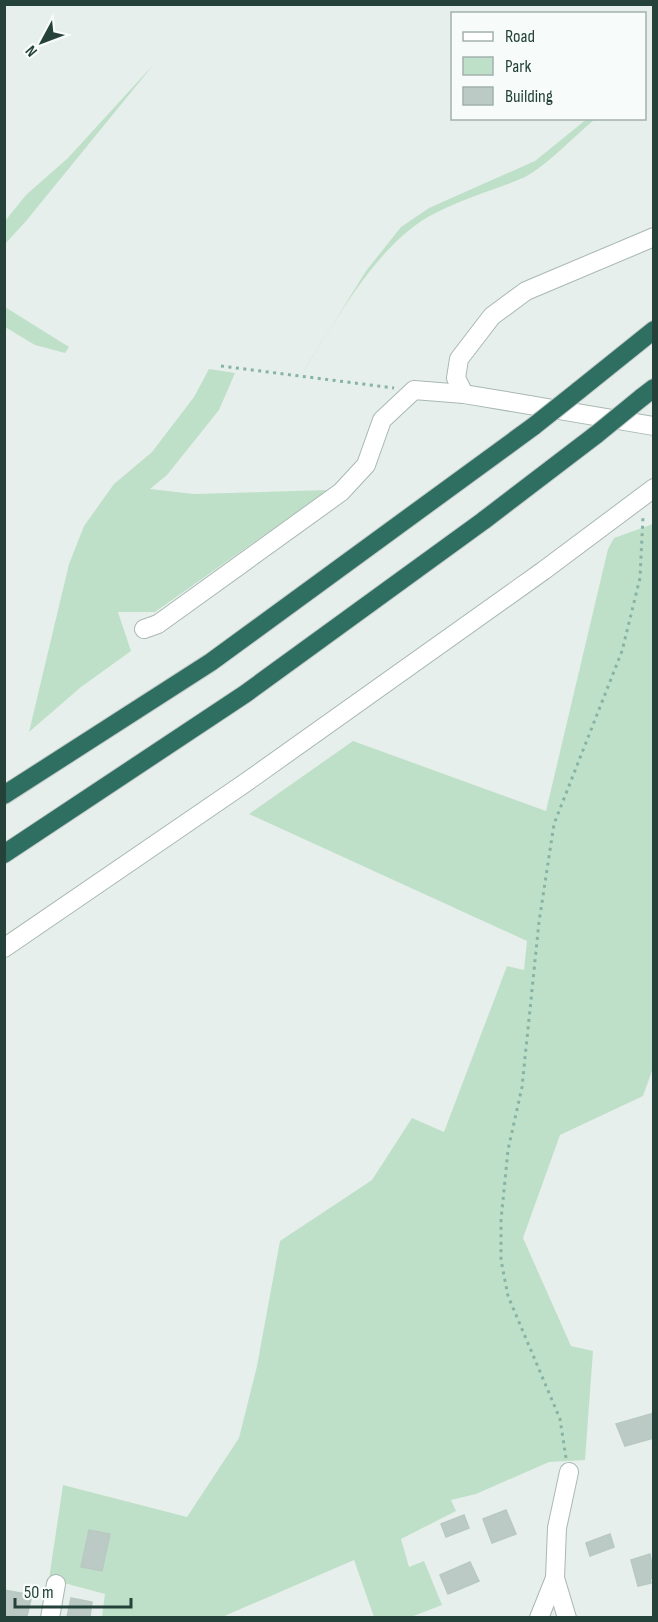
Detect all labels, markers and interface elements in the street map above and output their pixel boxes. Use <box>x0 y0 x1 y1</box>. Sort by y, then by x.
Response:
north arrow <box>12 12 72 72</box>
legend <box>451 12 646 120</box>
text: Road <box>505 26 535 47</box>
text: N <box>22 41 42 60</box>
text: Park <box>505 56 531 77</box>
text: Building <box>505 86 553 107</box>
scale bar <box>15 1571 130 1609</box>
text: 50 m <box>24 1582 54 1603</box>

